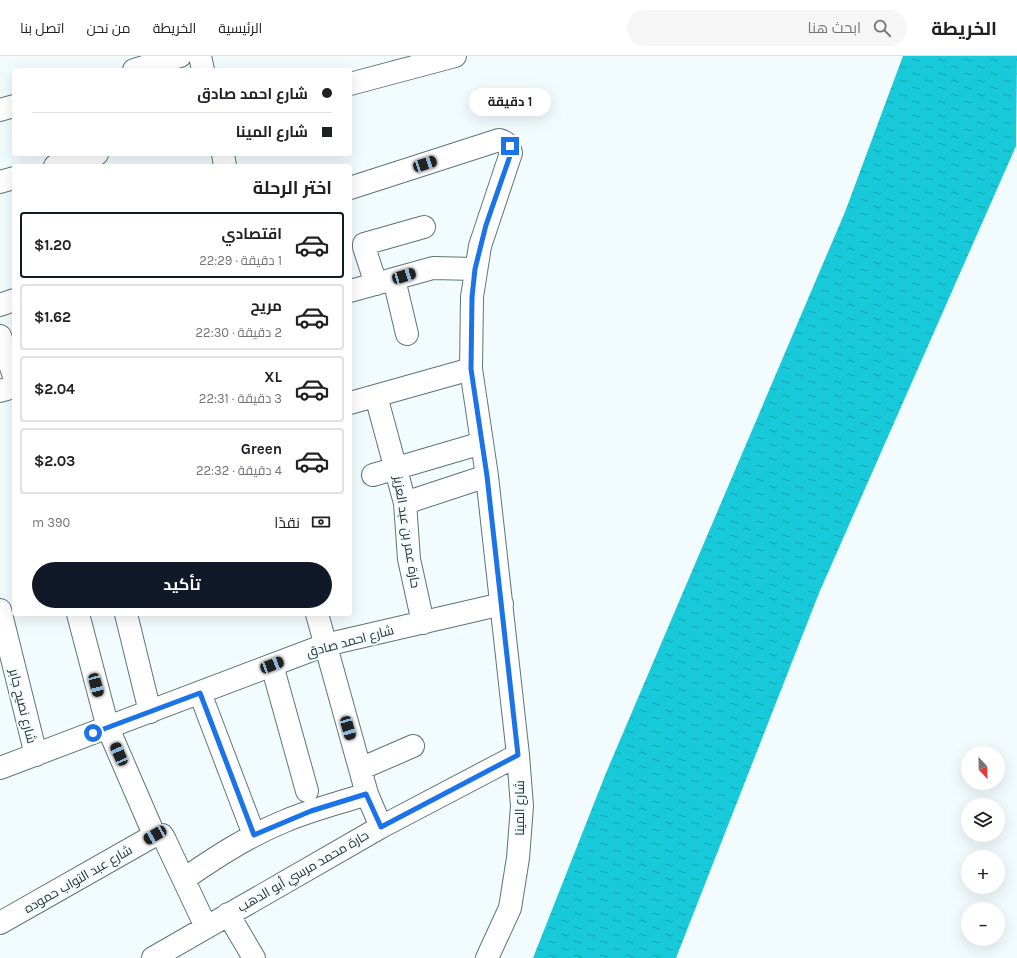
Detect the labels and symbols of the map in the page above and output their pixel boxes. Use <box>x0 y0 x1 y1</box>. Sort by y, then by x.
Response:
callout: 1 دقيقة <box>469 88 551 116</box>
route end <box>501 137 519 155</box>
car <box>412 155 438 173</box>
car <box>391 267 417 285</box>
street label: حارة عمر بن عبد العزيز <box>391 474 423 589</box>
street label: شارع احمد صادق <box>305 622 396 661</box>
car <box>259 655 285 675</box>
street label: شارع نصيح جابر <box>5 666 40 745</box>
car <box>87 672 105 698</box>
car <box>339 715 357 741</box>
route start <box>84 724 102 742</box>
car <box>109 741 129 767</box>
north arrow <box>961 746 1005 790</box>
street label: شارع المينا <box>512 780 528 836</box>
car <box>142 824 168 846</box>
street label: حارة محمد مرسي أبو الدهب <box>234 826 373 917</box>
street label: شارع عبد التواب حموده <box>21 842 135 917</box>

